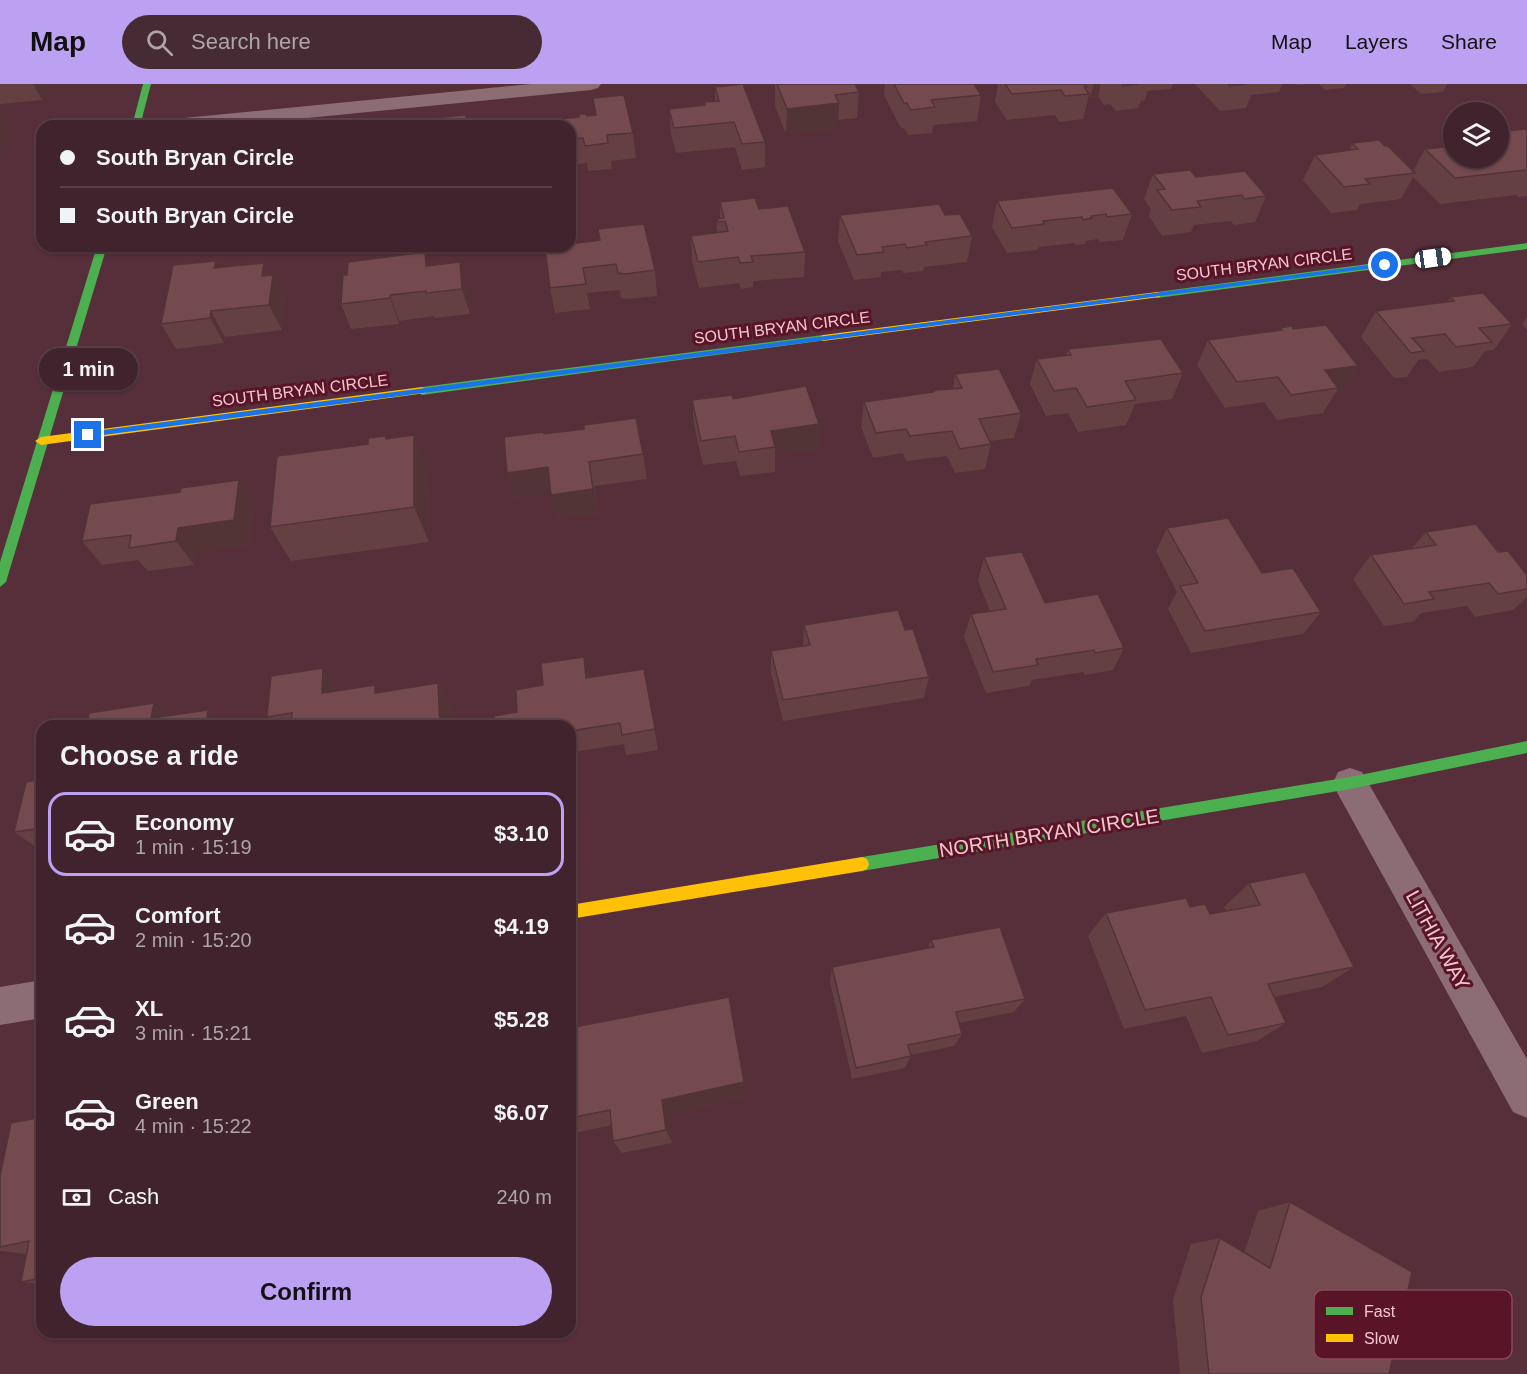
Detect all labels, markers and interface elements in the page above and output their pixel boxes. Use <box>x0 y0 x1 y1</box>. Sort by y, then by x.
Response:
search box <box>122 15 542 69</box>
text: Map <box>30 26 86 57</box>
icon: search <box>143 26 176 59</box>
text: Search here <box>191 29 311 54</box>
text: Map <box>1271 30 1312 53</box>
text: Layers <box>1345 30 1408 53</box>
text: Share <box>1441 30 1497 53</box>
map controls <box>1443 102 1509 168</box>
button: layers <box>1443 102 1509 168</box>
text: South Bryan Circle <box>96 145 294 170</box>
text: South Bryan Circle <box>96 203 294 228</box>
street label: SOUTH BRYAN CIRCLE <box>1175 245 1353 284</box>
car <box>1414 247 1452 269</box>
route start <box>1371 251 1398 278</box>
street label: SOUTH BRYAN CIRCLE <box>693 308 871 347</box>
callout: 1 min <box>38 348 138 390</box>
text: 1 min <box>62 358 115 380</box>
street label: SOUTH BRYAN CIRCLE <box>211 371 389 410</box>
route end <box>74 421 101 448</box>
text: Choose a ride <box>60 741 239 771</box>
street label: NORTH BRYAN CIRCLE <box>938 805 1160 861</box>
icon: car <box>63 807 117 861</box>
text: Economy <box>135 810 234 835</box>
text: $3.10 <box>494 821 549 846</box>
text: 1 min · 15:19 <box>135 836 252 858</box>
street label: LITHIA WAY <box>1402 887 1474 993</box>
icon: car <box>63 900 117 954</box>
text: Comfort <box>135 903 221 928</box>
text: $4.19 <box>494 914 549 939</box>
text: 2 min · 15:20 <box>135 929 252 951</box>
icon: car <box>63 993 117 1047</box>
text: XL <box>135 996 163 1021</box>
text: $5.28 <box>494 1007 549 1032</box>
text: 3 min · 15:21 <box>135 1022 252 1044</box>
icon: car <box>63 1086 117 1140</box>
text: Green <box>135 1089 199 1114</box>
text: $6.07 <box>494 1100 549 1125</box>
text: 4 min · 15:22 <box>135 1115 252 1137</box>
icon: cash <box>60 1181 93 1214</box>
text: Cash <box>108 1184 159 1209</box>
text: 240 m <box>496 1186 552 1208</box>
button: Confirm <box>60 1257 552 1326</box>
legend <box>1314 1290 1512 1359</box>
text: Fast <box>1364 1303 1396 1320</box>
text: Slow <box>1364 1330 1399 1347</box>

